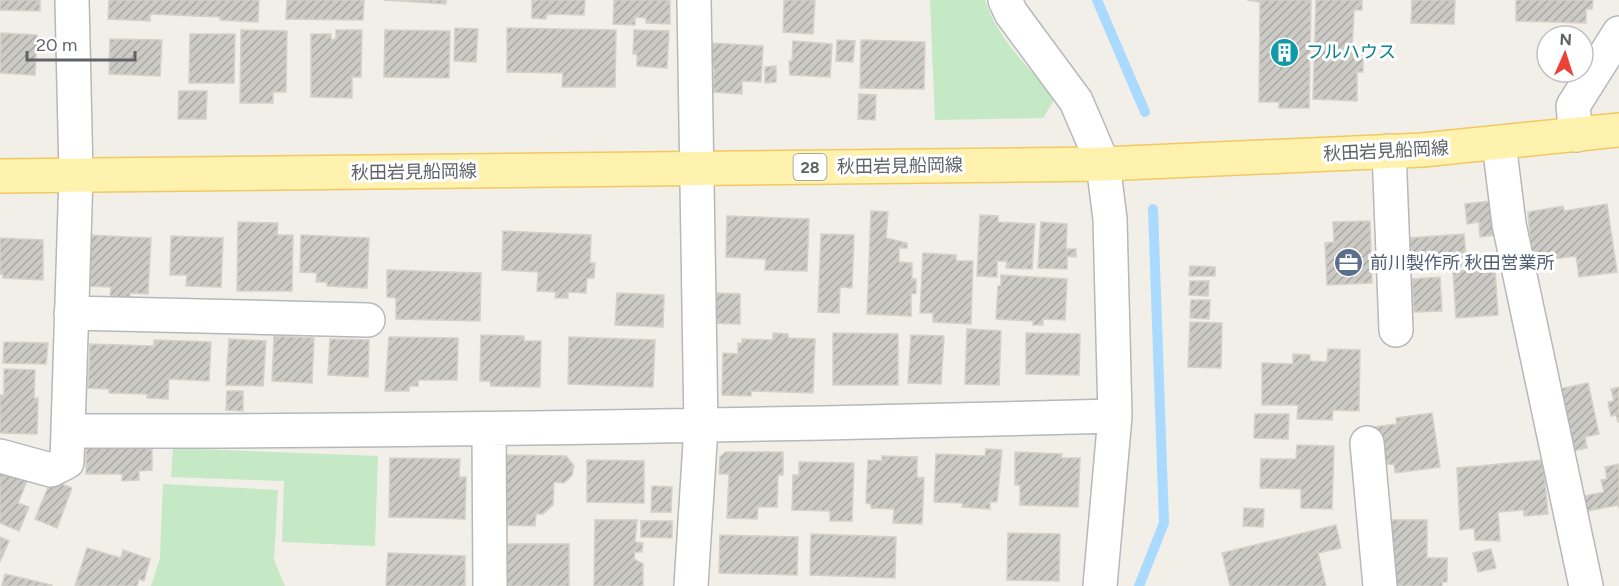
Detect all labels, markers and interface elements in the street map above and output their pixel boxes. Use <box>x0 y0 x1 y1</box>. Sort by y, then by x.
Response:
scale bar <box>27 24 135 62</box>
north arrow <box>1535 24 1595 84</box>
text: N <box>1559 30 1572 49</box>
text: 20 m <box>36 34 77 56</box>
building icon: フルハウス <box>1269 36 1301 68</box>
place label: フルハウス <box>1306 41 1396 63</box>
street label: 秋田岩見船岡線 <box>1323 137 1449 165</box>
road number: 28 <box>794 154 826 180</box>
street label: 秋田岩見船岡線 <box>837 154 963 178</box>
street label: 秋田岩見船岡線 <box>351 160 477 184</box>
office icon: 前川製作所 秋田営業所 <box>1333 247 1365 279</box>
place label: 前川製作所 秋田営業所 <box>1370 252 1554 274</box>

